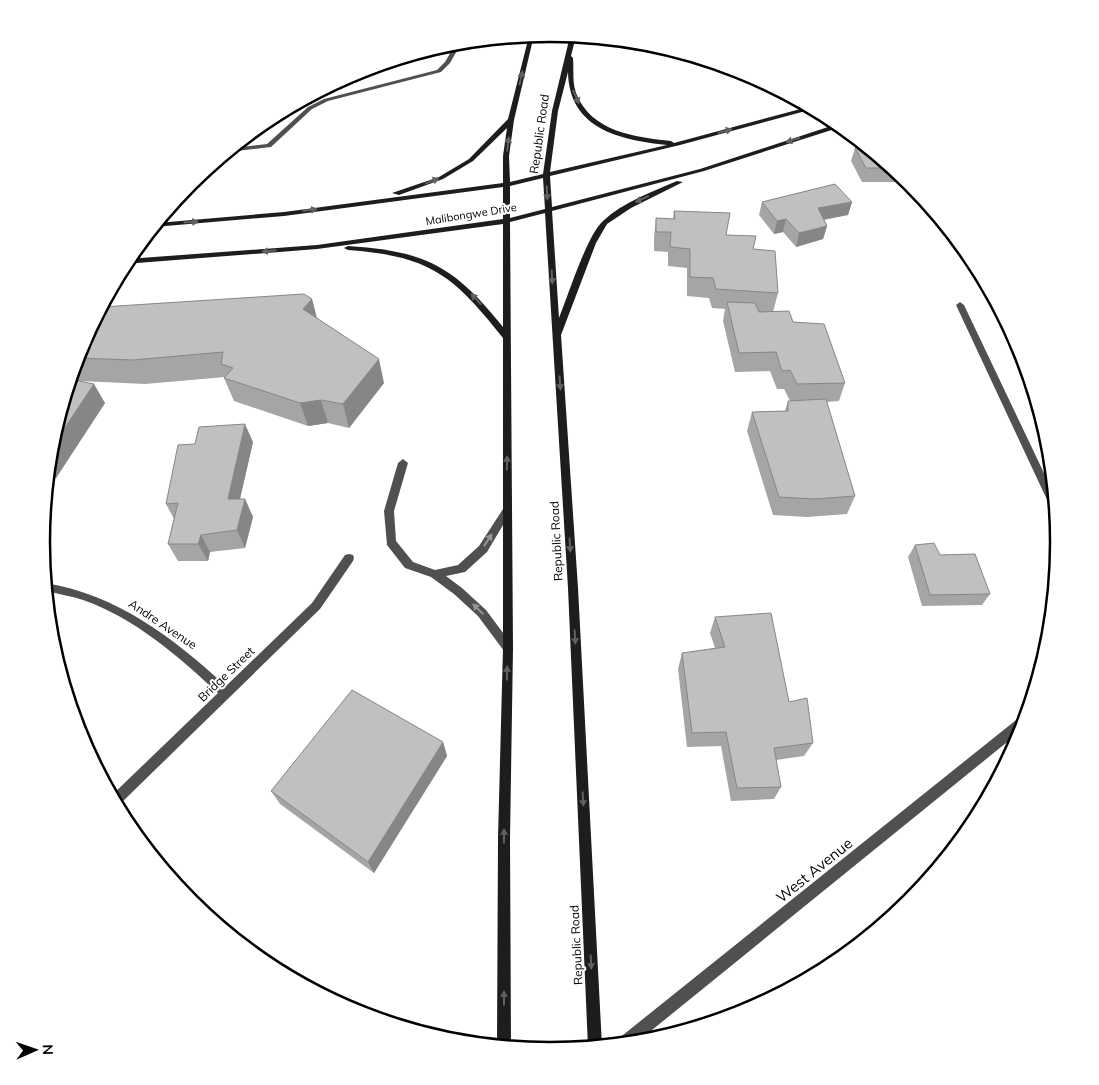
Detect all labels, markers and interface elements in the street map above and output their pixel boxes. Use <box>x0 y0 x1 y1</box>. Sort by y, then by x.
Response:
one-way arrow <box>517 70 525 85</box>
one-way arrow <box>573 90 581 104</box>
street label: Republic Road <box>526 93 552 175</box>
one-way arrow <box>718 127 733 135</box>
one-way arrow <box>504 136 512 152</box>
one-way arrow <box>785 137 800 145</box>
one-way arrow <box>425 177 439 185</box>
one-way arrow <box>544 185 552 201</box>
one-way arrow <box>635 195 649 203</box>
street label: Malibongwe Drive <box>424 200 518 228</box>
one-way arrow <box>302 206 318 214</box>
one-way arrow <box>183 218 199 226</box>
one-way arrow <box>260 247 276 255</box>
one-way arrow <box>548 269 556 285</box>
one-way arrow <box>470 294 482 306</box>
one-way arrow <box>557 375 565 391</box>
one-way arrow <box>503 455 511 471</box>
street label: Republic Road <box>546 501 566 581</box>
one-way arrow <box>484 534 493 547</box>
one-way arrow <box>567 537 575 553</box>
street label: Andre Avenue <box>126 596 200 652</box>
one-way arrow <box>472 604 484 616</box>
one-way arrow <box>572 629 580 645</box>
street label: Bridge Street <box>195 643 257 705</box>
one-way arrow <box>503 665 511 681</box>
one-way arrow <box>579 792 587 808</box>
one-way arrow <box>500 827 508 843</box>
street label: West Avenue <box>772 833 856 907</box>
street label: Republic Road <box>566 905 586 985</box>
one-way arrow <box>587 954 595 970</box>
one-way arrow <box>500 990 508 1006</box>
north arrow <box>10 1025 60 1075</box>
text: N <box>39 1044 57 1055</box>

